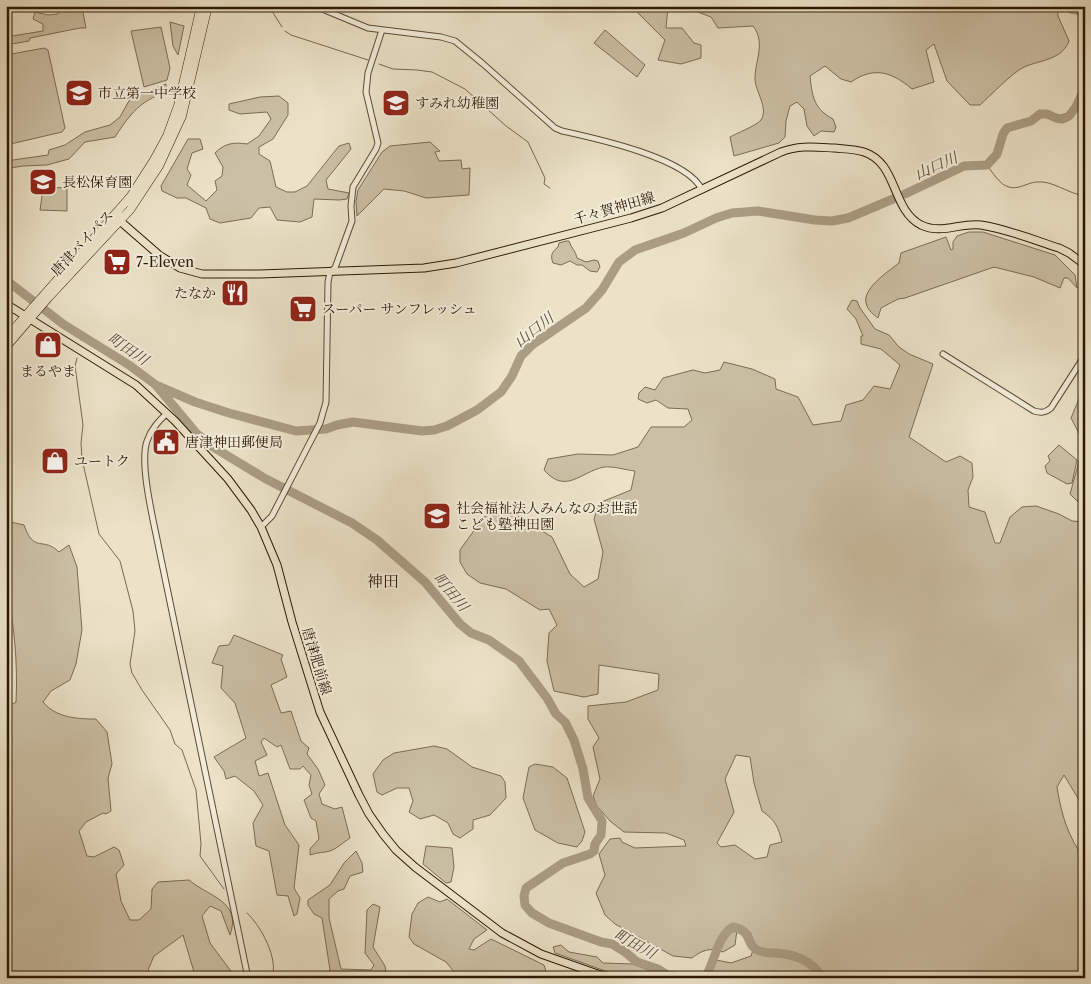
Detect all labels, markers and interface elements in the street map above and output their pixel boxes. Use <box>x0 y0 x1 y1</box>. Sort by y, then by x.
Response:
school or university icon: 市立第一中学校 <box>64 78 94 108</box>
place label: 市立第一中学校 <box>98 84 196 102</box>
school or university icon: すみれ幼稚園 <box>381 88 411 118</box>
place label: すみれ幼稚園 <box>415 94 499 112</box>
water label: 山口川 <box>911 147 962 183</box>
school or university icon: 長松保育園 <box>28 167 58 197</box>
place label: 長松保育園 <box>62 173 132 191</box>
street label: 千々賀神田線 <box>571 188 657 228</box>
street label: 唐津バイパス <box>47 206 117 280</box>
supermarket icon: 7-Eleven <box>102 247 132 277</box>
place label: 7-Eleven <box>136 253 194 271</box>
restaurant icon: たなか <box>220 278 250 308</box>
place label: たなか <box>174 284 216 302</box>
supermarket icon: スーパー サンフレッシュ <box>288 294 318 324</box>
place label: スーパー サンフレッシュ <box>322 300 477 318</box>
water label: 山口川 <box>510 307 559 351</box>
water label: 町田川 <box>104 328 154 370</box>
shop icon: まるやま <box>33 330 63 360</box>
place label: まるやま <box>20 362 76 380</box>
public building icon: 唐津神田郵便局 <box>151 427 181 457</box>
place label: 唐津神田郵便局 <box>185 433 283 451</box>
shop icon: ユートク <box>40 446 70 476</box>
place label: ユートク <box>74 452 130 470</box>
place label: 社会福祉法人みんなのお世話 こども塾神田園 <box>456 499 638 533</box>
school or university icon: 社会福祉法人みんなのお世話 こども塾神田園 <box>422 501 452 531</box>
water label: 町田川 <box>430 568 474 617</box>
district label: 神田 <box>367 571 399 591</box>
street label: 唐津肥前線 <box>298 625 336 697</box>
water label: 町田川 <box>611 924 661 964</box>

